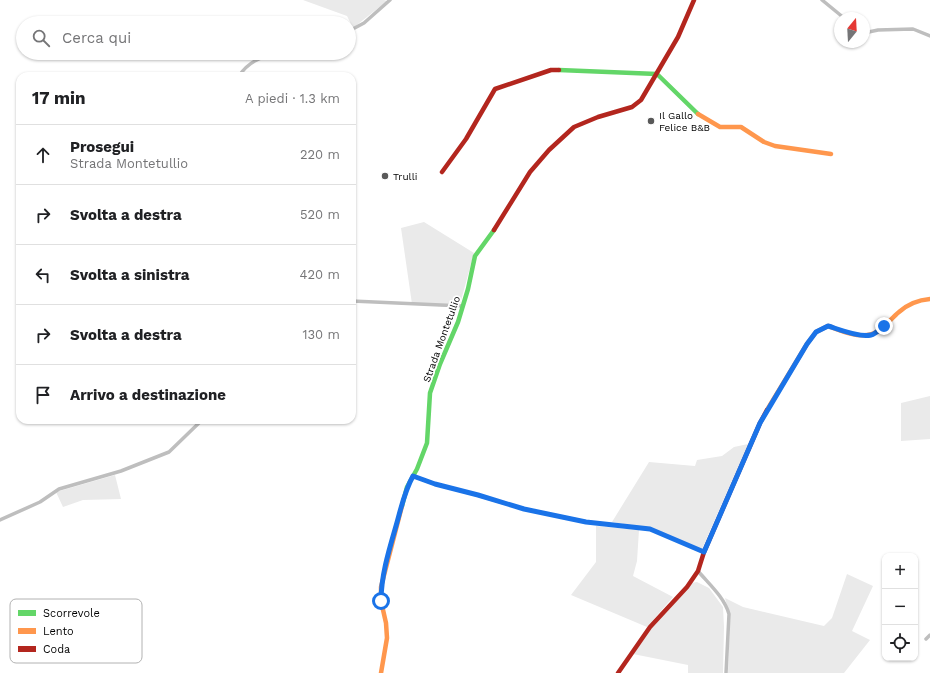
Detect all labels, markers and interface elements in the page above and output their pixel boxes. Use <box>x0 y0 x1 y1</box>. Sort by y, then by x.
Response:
north arrow <box>834 12 870 48</box>
search box <box>16 16 356 60</box>
icon: search <box>30 27 52 49</box>
text: Cerca qui <box>62 29 131 47</box>
text: 17 min <box>32 88 86 108</box>
text: A piedi · 1.3 km <box>245 91 340 106</box>
place label: Il Gallo Felice B&B <box>659 110 710 133</box>
marker: Il Gallo Felice B&B <box>646 116 656 126</box>
text: Prosegui <box>70 138 134 156</box>
icon: ahead <box>32 144 54 166</box>
text: 220 m <box>300 147 340 162</box>
text: Strada Montetullio <box>70 156 188 171</box>
marker: Trulli <box>380 171 390 181</box>
place label: Trulli <box>393 171 417 182</box>
icon: right <box>32 204 54 226</box>
text: Svolta a destra <box>70 206 182 224</box>
text: 520 m <box>300 207 340 222</box>
icon: left <box>32 264 54 286</box>
text: Svolta a sinistra <box>70 266 190 284</box>
text: 420 m <box>300 267 340 282</box>
street label: Strada Montetullio <box>421 295 462 384</box>
route end <box>875 317 893 335</box>
icon: right <box>32 324 54 346</box>
text: Svolta a destra <box>70 326 182 344</box>
text: 130 m <box>302 327 340 342</box>
icon: arrive <box>32 384 54 406</box>
text: Arrivo a destinazione <box>70 386 226 404</box>
map controls <box>882 553 918 661</box>
button: + <box>882 553 918 589</box>
button: − <box>882 589 918 625</box>
route start <box>372 592 390 610</box>
legend <box>10 599 142 663</box>
text: Scorrevole <box>43 607 100 620</box>
text: Lento <box>43 625 74 638</box>
button: locate <box>882 625 918 661</box>
text: Coda <box>43 643 70 656</box>

